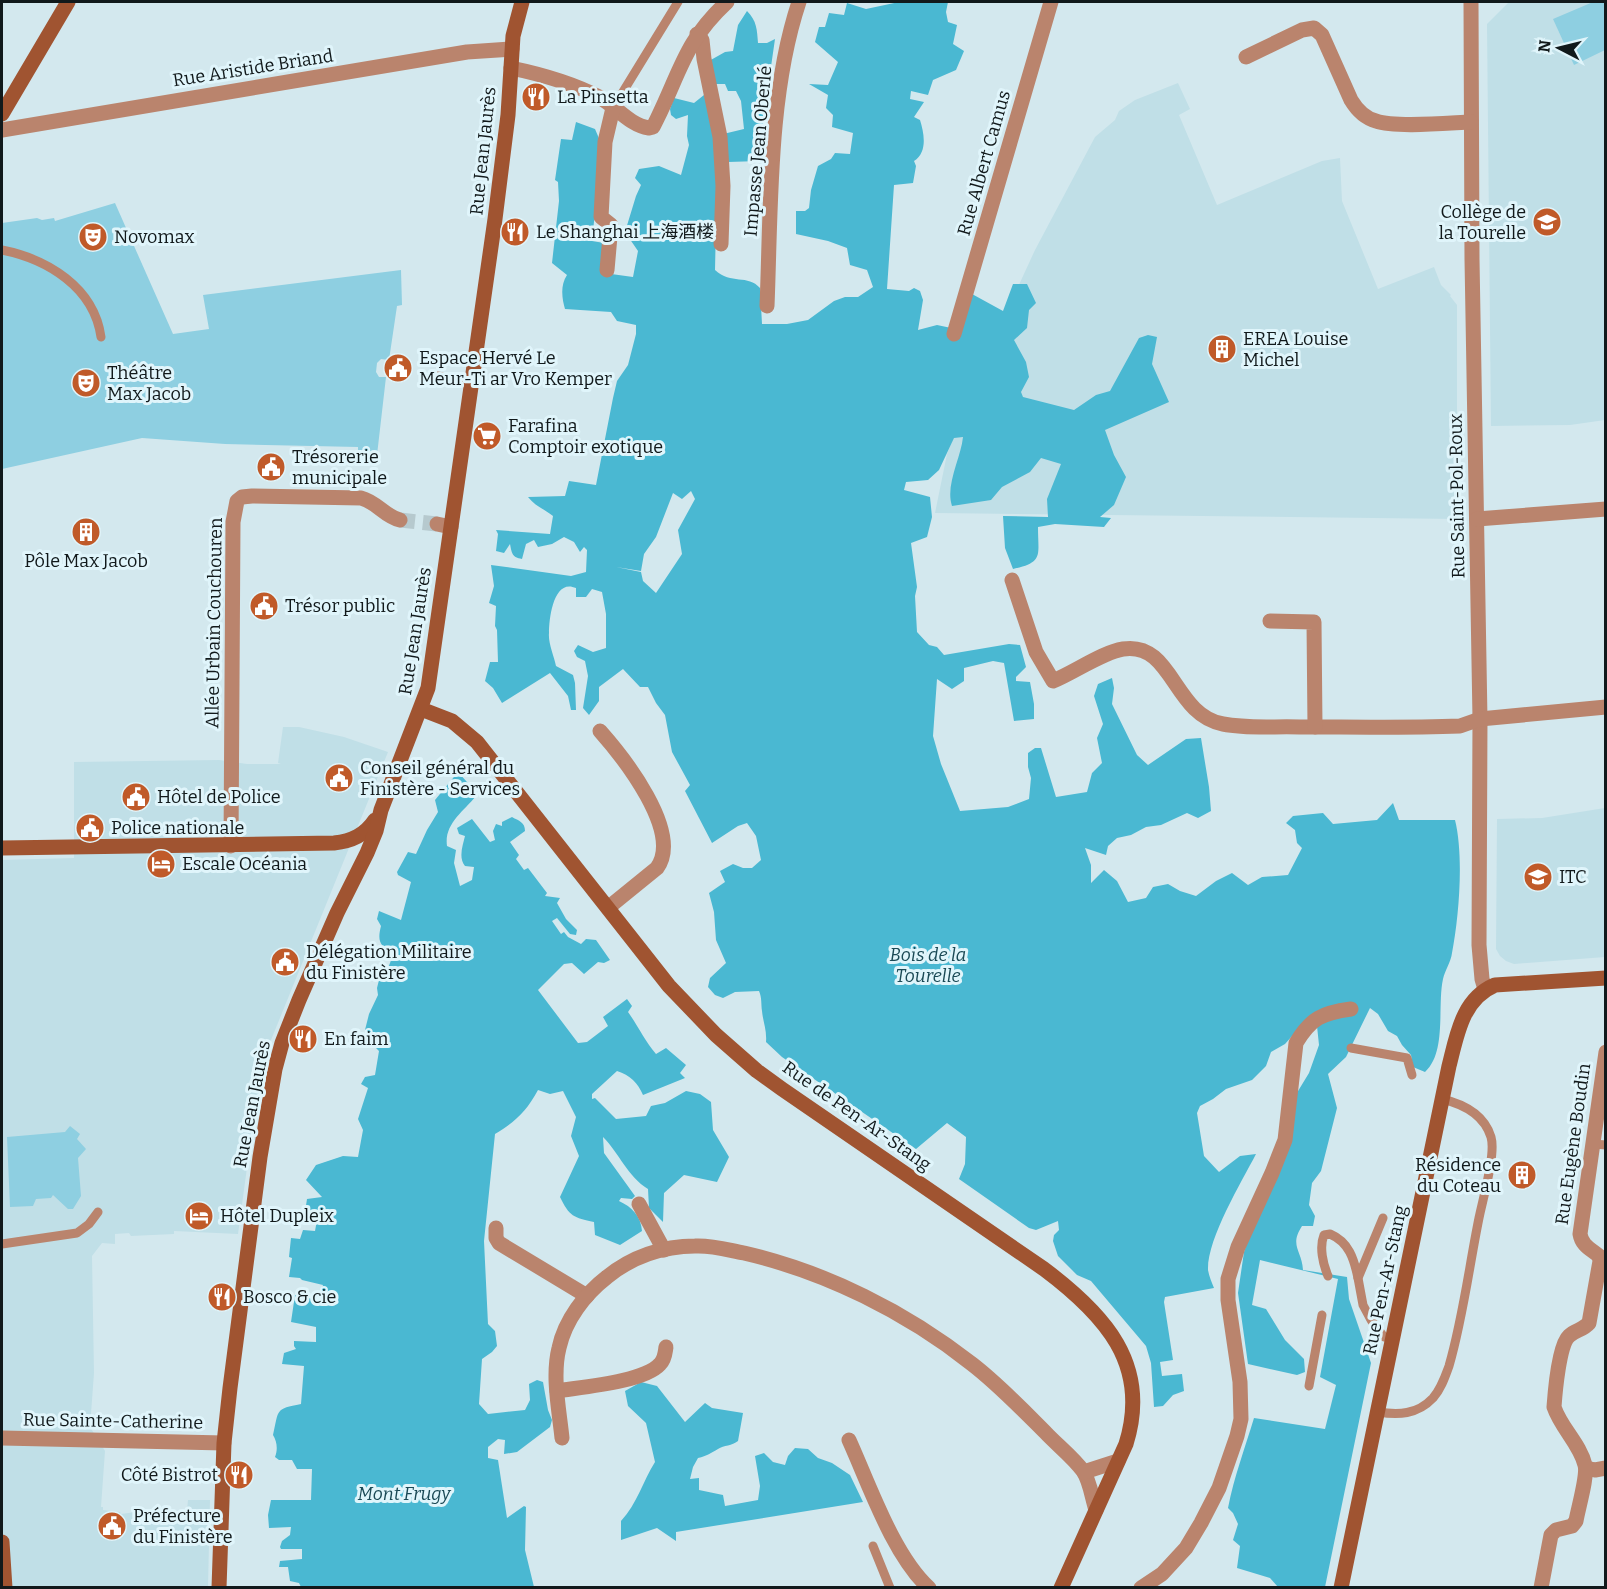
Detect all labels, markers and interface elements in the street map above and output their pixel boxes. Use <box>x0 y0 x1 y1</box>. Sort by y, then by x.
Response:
north arrow <box>1529 18 1589 78</box>
text: N <box>1534 39 1555 54</box>
street label: Rue Aristide Briand <box>171 44 335 92</box>
street label: Impasse Jean Oberlé <box>740 65 776 237</box>
restaurant icon: La Pinsetta <box>520 81 552 113</box>
street label: Rue Jean Jaurès <box>465 86 501 216</box>
place label: La Pinsetta <box>557 86 649 108</box>
street label: Rue Albert Camus <box>953 88 1015 238</box>
place label: Collège de la Tourelle <box>1439 201 1526 244</box>
school or university icon: Collège de la Tourelle <box>1531 206 1563 238</box>
restaurant icon: Le Shanghai 上海酒楼 <box>499 216 531 248</box>
theatre icon: Novomax <box>77 221 109 253</box>
place label: Le Shanghai 上海酒楼 <box>536 221 714 243</box>
place label: Novomax <box>114 226 194 248</box>
place label: EREA Louise Michel <box>1243 328 1348 371</box>
building icon: EREA Louise Michel <box>1206 333 1238 365</box>
place label: Espace Hervé Le Meur-Ti ar Vro Kemper <box>419 347 612 390</box>
public building icon: Espace Hervé Le Meur-Ti ar Vro Kemper <box>382 352 414 384</box>
place label: Théâtre Max Jacob <box>107 362 191 405</box>
theatre icon: Théâtre Max Jacob <box>70 367 102 399</box>
street label: Rue Saint-Pol-Roux <box>1445 413 1469 579</box>
place label: Farafina Comptoir exotique <box>508 415 663 458</box>
supermarket icon: Farafina Comptoir exotique <box>471 420 503 452</box>
place label: Trésorerie municipale <box>292 446 387 489</box>
public building icon: Trésorerie municipale <box>255 451 287 483</box>
building icon: Pôle Max Jacob <box>70 516 102 548</box>
street label: Allée Urbain Couchouren <box>201 517 227 729</box>
place label: Pôle Max Jacob <box>24 550 148 572</box>
street label: Rue Jean Jaurès <box>394 566 436 696</box>
public building icon: Trésor public <box>248 590 280 622</box>
place label: Trésor public <box>285 595 395 617</box>
place label: Conseil général du Finistère - Services <box>360 757 520 800</box>
public building icon: Conseil général du Finistère - Services <box>323 762 355 794</box>
public building icon: Hôtel de Police <box>120 781 152 813</box>
place label: Hôtel de Police <box>157 786 280 808</box>
public building icon: Police nationale <box>74 812 106 844</box>
place label: Police nationale <box>111 817 244 839</box>
hotel icon: Escale Océania <box>145 848 177 880</box>
place label: Escale Océania <box>182 853 307 875</box>
school or university icon: ITC <box>1522 861 1554 893</box>
place label: ITC <box>1559 866 1587 888</box>
place label: Délégation Militaire du Finistère <box>306 941 472 984</box>
park label: Bois de la Tourelle <box>890 944 966 987</box>
public building icon: Délégation Militaire du Finistère <box>269 946 301 978</box>
restaurant icon: En faim <box>287 1023 319 1055</box>
place label: En faim <box>324 1028 389 1050</box>
street label: Rue Jean Jaurès <box>229 1039 275 1169</box>
street label: Rue de Pen-Ar-Stang <box>778 1056 936 1176</box>
street label: Rue Eugène Boudin <box>1551 1061 1595 1226</box>
place label: Résidence du Coteau <box>1415 1154 1501 1197</box>
building icon: Résidence du Coteau <box>1506 1159 1538 1191</box>
hotel icon: Hôtel Dupleix <box>183 1200 215 1232</box>
street label: Rue Pen-Ar-Stang <box>1358 1203 1412 1357</box>
place label: Hôtel Dupleix <box>220 1205 334 1227</box>
restaurant icon: Bosco & cie <box>206 1281 238 1313</box>
place label: Bosco & cie <box>243 1286 336 1308</box>
street label: Rue Sainte-Catherine <box>23 1408 203 1434</box>
restaurant icon: Côté Bistrot <box>223 1459 255 1491</box>
place label: Côté Bistrot <box>121 1464 218 1486</box>
park label: Mont Frugy <box>357 1483 451 1505</box>
place label: Préfecture du Finistère <box>133 1505 233 1548</box>
public building icon: Préfecture du Finistère <box>96 1510 128 1542</box>

